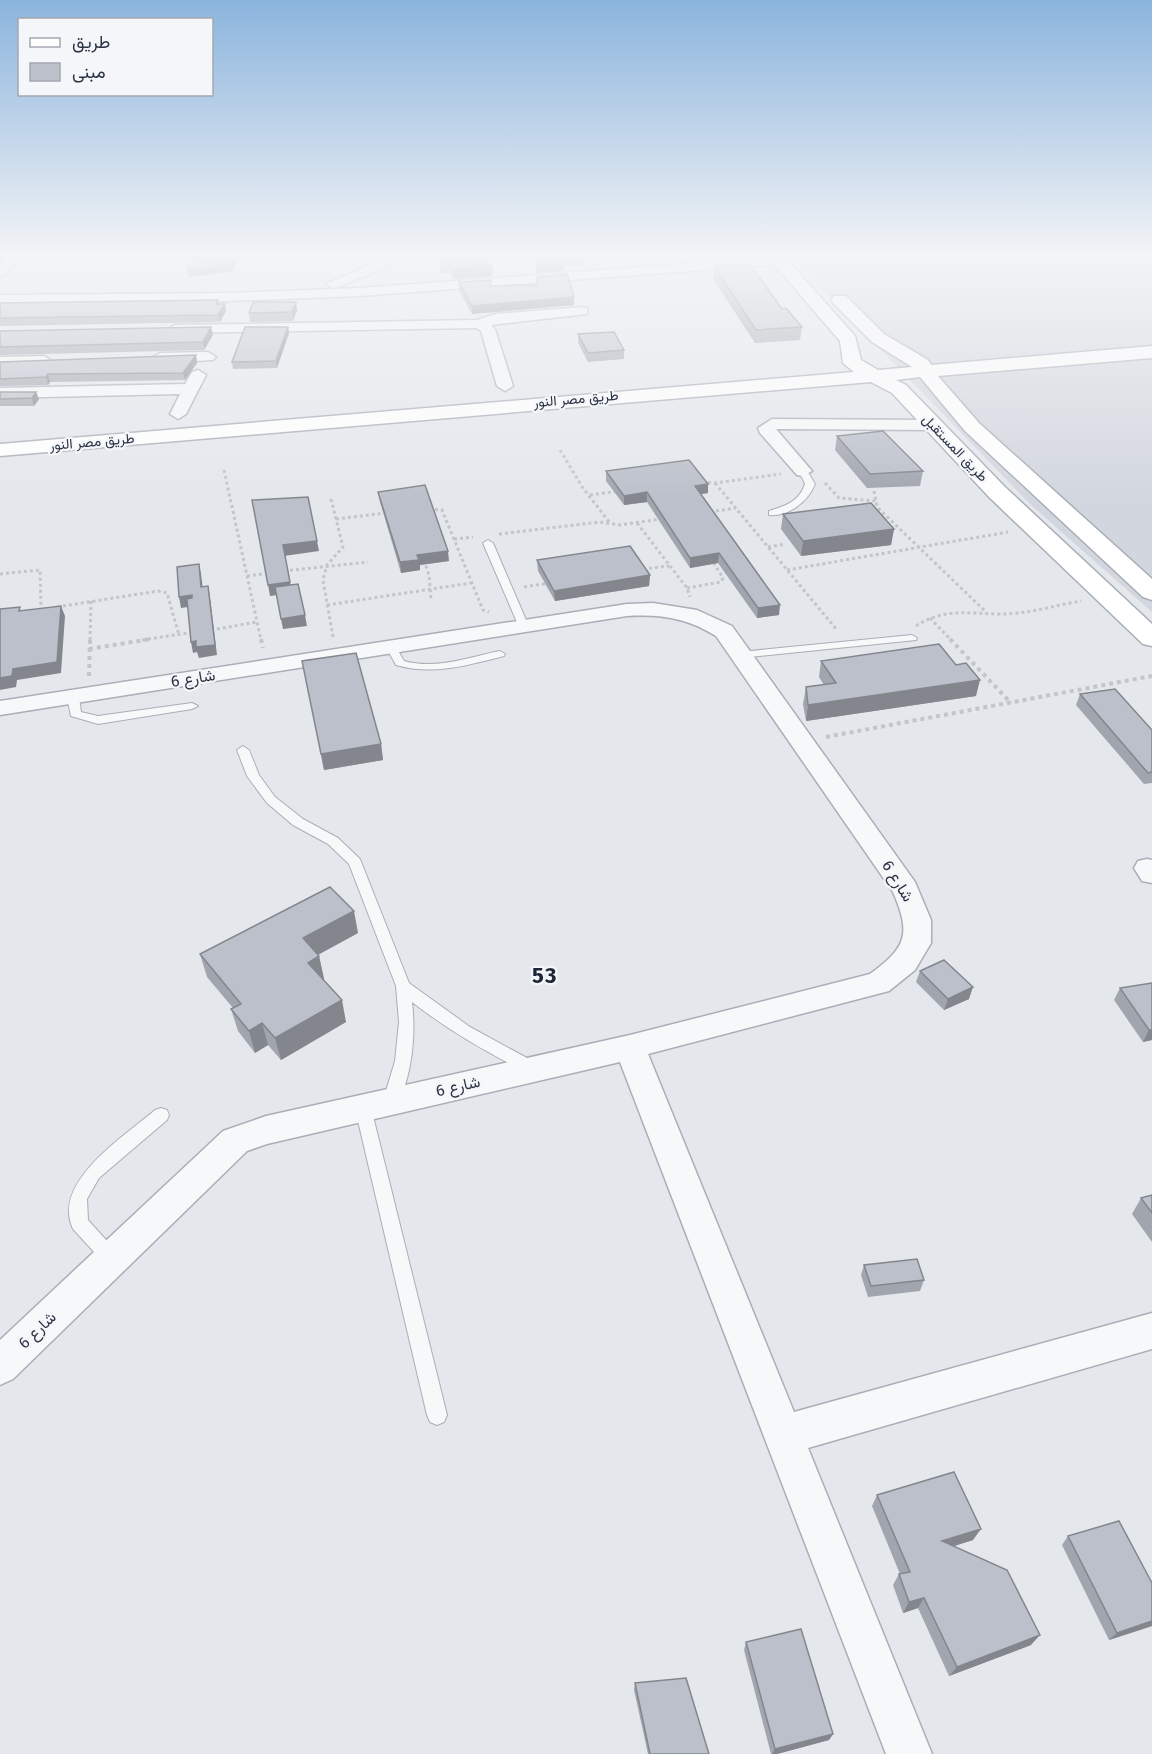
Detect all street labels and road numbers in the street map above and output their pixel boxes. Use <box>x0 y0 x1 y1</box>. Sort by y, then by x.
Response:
street label: طريق مصر النور <box>532 387 619 411</box>
street label: طريق المستقبل <box>919 411 991 485</box>
street label: طريق مصر النور <box>48 430 135 454</box>
street label: شارع 6 <box>169 665 217 693</box>
street label: شارع 6 <box>876 857 918 906</box>
street label: شارع 6 <box>434 1072 482 1102</box>
street label: شارع 6 <box>14 1308 61 1354</box>

